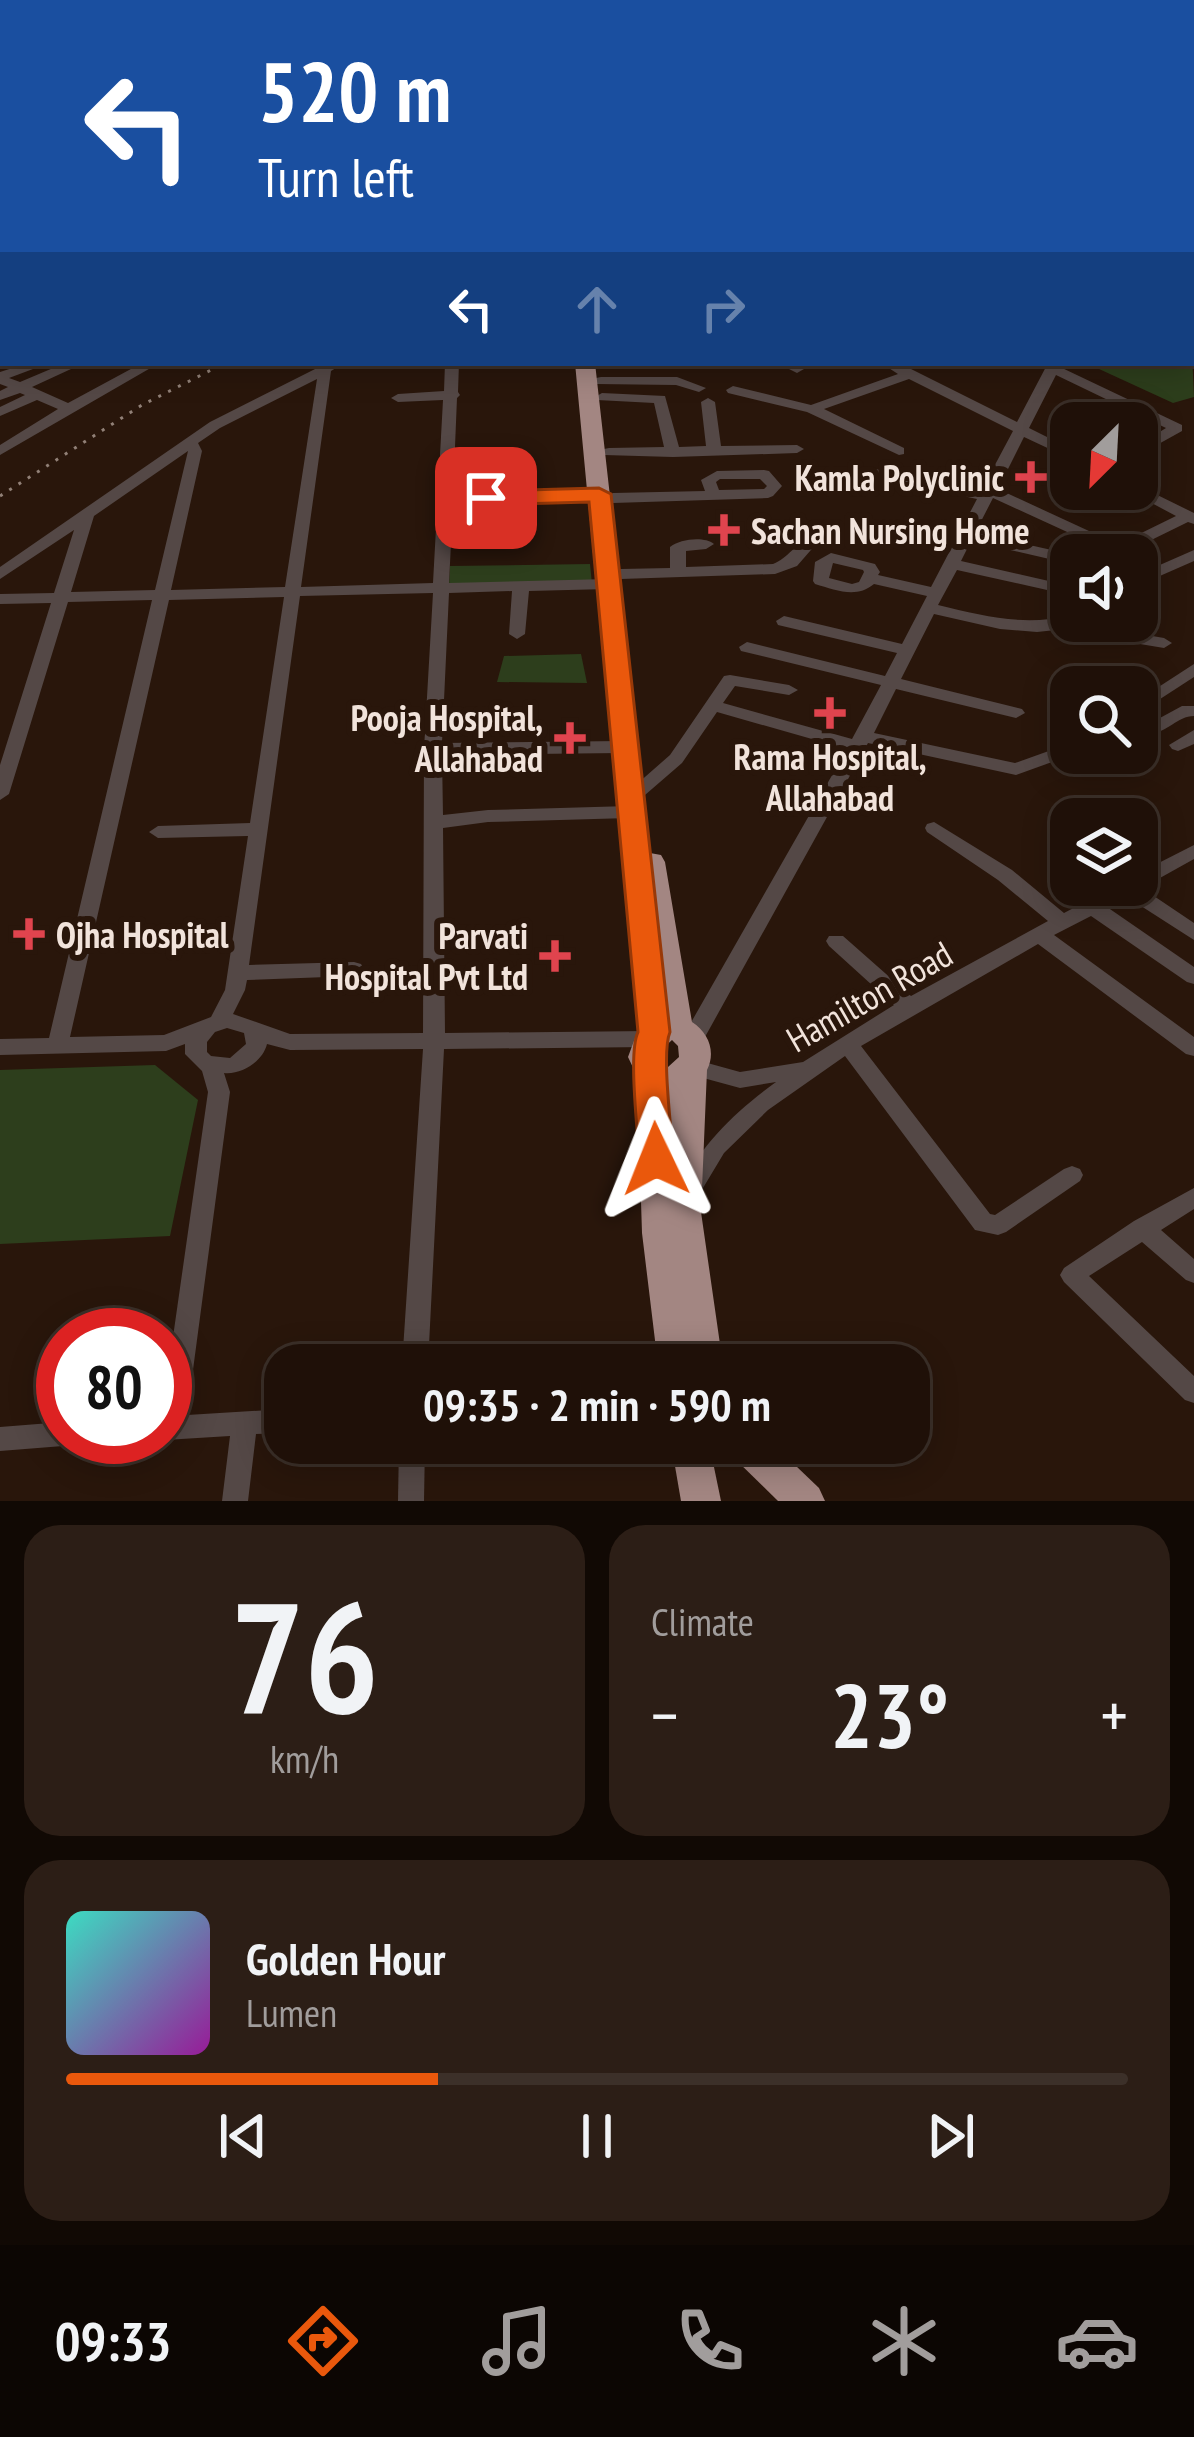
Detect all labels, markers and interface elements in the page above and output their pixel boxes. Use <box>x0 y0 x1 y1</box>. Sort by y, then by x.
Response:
text: 520 m <box>258 36 451 145</box>
icon: left <box>60 48 216 204</box>
text: Turn left <box>258 142 414 212</box>
icon: left <box>438 276 504 342</box>
icon: ahead <box>564 276 630 342</box>
icon: right <box>690 276 756 342</box>
north arrow <box>1050 402 1158 510</box>
map controls <box>1050 402 1158 906</box>
pin <box>435 447 537 549</box>
place label: Kamla Polyclinic <box>795 454 1004 501</box>
marker: Kamla Polyclinic <box>1015 461 1047 493</box>
icon: arrive <box>453 465 519 531</box>
place label: Sachan Nursing Home <box>751 507 1030 554</box>
marker: Sachan Nursing Home <box>708 514 740 546</box>
button: sound <box>1050 534 1158 642</box>
button: search <box>1050 666 1158 774</box>
place label: Pooja Hospital, Allahabad <box>351 694 543 782</box>
marker: Rama Hospital, Allahabad <box>814 697 846 729</box>
marker: Pooja Hospital, Allahabad <box>554 722 586 754</box>
place label: Rama Hospital, Allahabad <box>734 733 926 821</box>
button: layers <box>1050 798 1158 906</box>
place label: Ojha Hospital <box>56 911 229 958</box>
place label: Parvati Hospital Pvt Ltd <box>325 912 528 1000</box>
marker: Ojha Hospital <box>13 918 45 950</box>
street label: Hamilton Road <box>778 930 960 1062</box>
marker: Parvati Hospital Pvt Ltd <box>539 940 571 972</box>
position arrow <box>593 1096 719 1222</box>
speed limit sign: 80 <box>36 1308 192 1464</box>
text: 09:35 · 2 min · 590 m <box>423 1375 771 1433</box>
text: 76 <box>230 1554 379 1756</box>
text: Climate <box>651 1596 754 1647</box>
text: 23° <box>830 1656 949 1773</box>
text: − <box>651 1672 678 1757</box>
text: + <box>1101 1672 1128 1757</box>
text: km/h <box>270 1733 339 1784</box>
text: Golden Hour <box>246 1929 446 1987</box>
text: Lumen <box>246 1987 337 2038</box>
icon: previous <box>210 2103 276 2169</box>
icon: pause <box>564 2103 630 2169</box>
icon: next <box>918 2103 984 2169</box>
icon: directions <box>281 2299 365 2383</box>
icon: music <box>475 2299 559 2383</box>
icon: phone <box>668 2299 752 2383</box>
icon: climate <box>862 2299 946 2383</box>
icon: car <box>1055 2299 1139 2383</box>
text: 09:33 <box>55 2306 172 2376</box>

